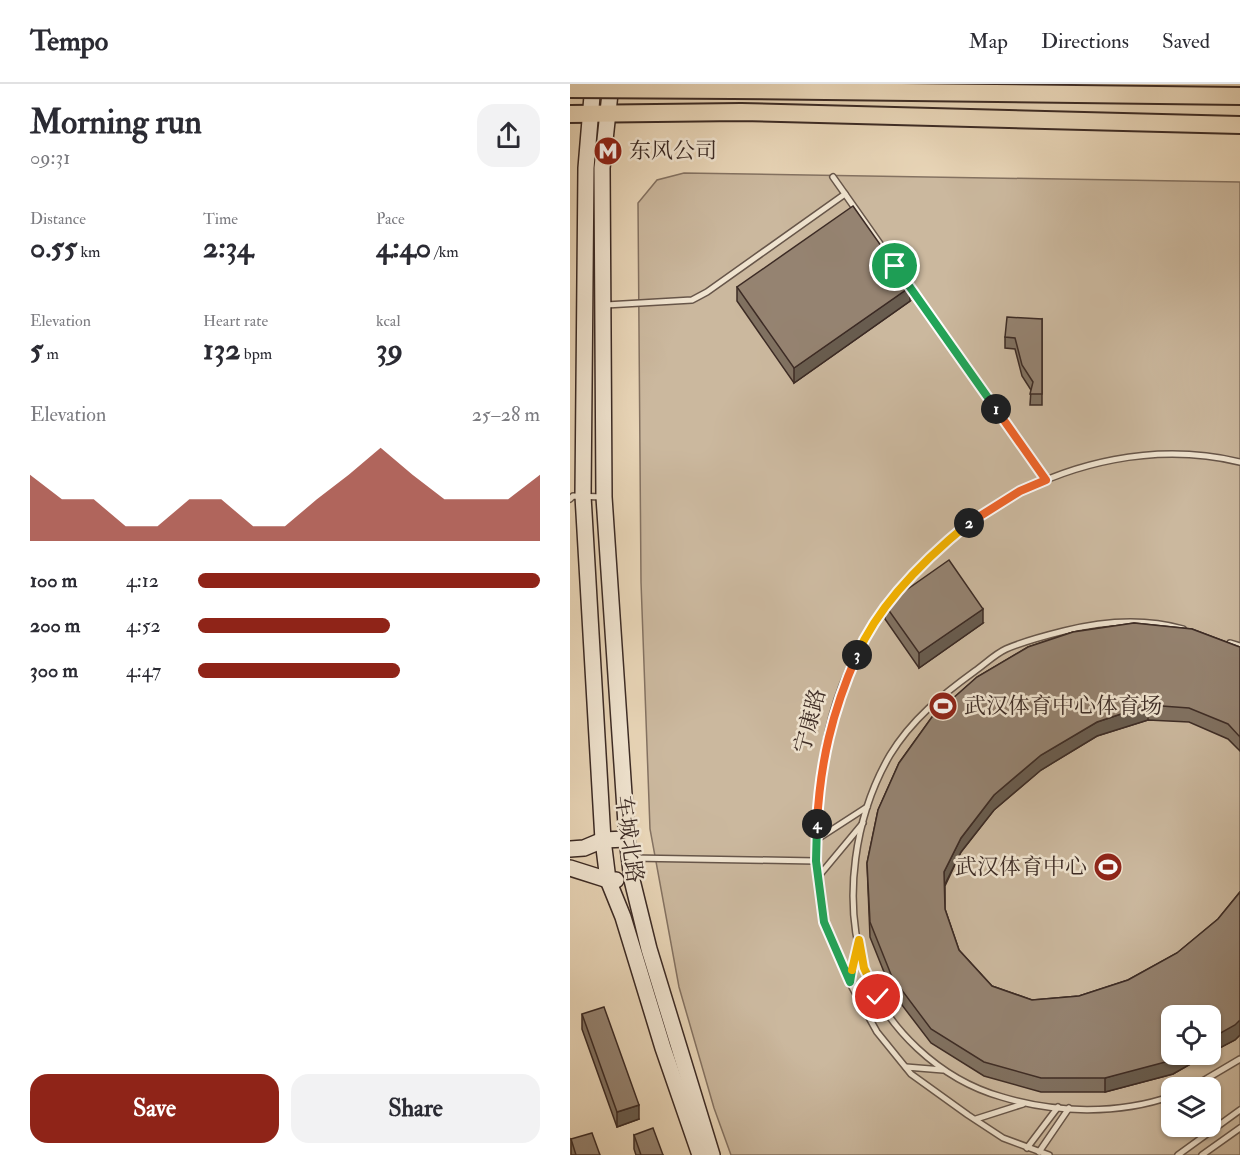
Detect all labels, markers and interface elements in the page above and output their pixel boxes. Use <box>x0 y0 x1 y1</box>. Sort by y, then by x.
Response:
text: Tempo <box>30 24 108 59</box>
text: Map <box>968 28 1008 55</box>
text: Directions <box>1041 28 1129 55</box>
text: Saved <box>1162 28 1210 55</box>
text: Morning run <box>30 102 202 143</box>
button: share <box>477 104 540 167</box>
metro station icon: 东风公司 <box>592 135 624 167</box>
place label: 东风公司 <box>629 137 717 165</box>
text: 09:31 <box>30 145 70 170</box>
text: Distance <box>30 209 86 229</box>
text: Time <box>203 209 238 229</box>
text: Pace <box>376 209 405 229</box>
text: 0.55 <box>30 229 77 266</box>
text: 2:34 <box>203 229 253 266</box>
text: 4:40 <box>376 229 431 266</box>
pin <box>869 240 920 291</box>
text: km <box>77 242 101 262</box>
text: /km <box>431 242 459 262</box>
icon: arrive <box>878 249 911 282</box>
text: Elevation <box>30 311 91 331</box>
text: Heart rate <box>203 311 268 331</box>
text: kcal <box>376 311 401 331</box>
text: 5 <box>30 331 43 368</box>
text: 132 <box>203 331 240 368</box>
text: 39 <box>376 331 403 368</box>
text: m <box>43 344 59 364</box>
text: bpm <box>240 344 272 364</box>
pin: 1 <box>981 394 1011 424</box>
text: 1 <box>993 399 999 419</box>
text: Elevation <box>30 402 106 427</box>
text: 25–28 m <box>472 402 540 427</box>
pin: 2 <box>954 508 984 538</box>
text: 2 <box>965 513 973 533</box>
text: 100 m <box>30 568 77 593</box>
text: 4:12 <box>126 568 159 593</box>
text: 200 m <box>30 613 80 638</box>
text: 4:52 <box>126 613 161 638</box>
pin: 3 <box>842 640 872 670</box>
text: 3 <box>854 645 860 665</box>
text: 300 m <box>30 658 78 683</box>
text: 4:47 <box>126 658 161 683</box>
street label: 宁康路 <box>788 685 832 757</box>
sports icon: 武汉体育中心体育场 <box>927 690 959 722</box>
place label: 武汉体育中心体育场 <box>964 692 1162 720</box>
street label: 车城北路 <box>609 793 649 885</box>
pin: 4 <box>802 809 832 839</box>
text: 4 <box>813 814 821 834</box>
sports icon: 武汉体育中心 <box>1092 851 1124 883</box>
place label: 武汉体育中心 <box>955 853 1087 881</box>
pin <box>852 971 903 1022</box>
icon: check <box>861 980 894 1013</box>
map controls <box>1161 1005 1221 1137</box>
button: locate <box>1161 1005 1221 1065</box>
button: Save <box>30 1074 279 1143</box>
button: Share <box>291 1074 540 1143</box>
button: layers <box>1161 1077 1221 1137</box>

